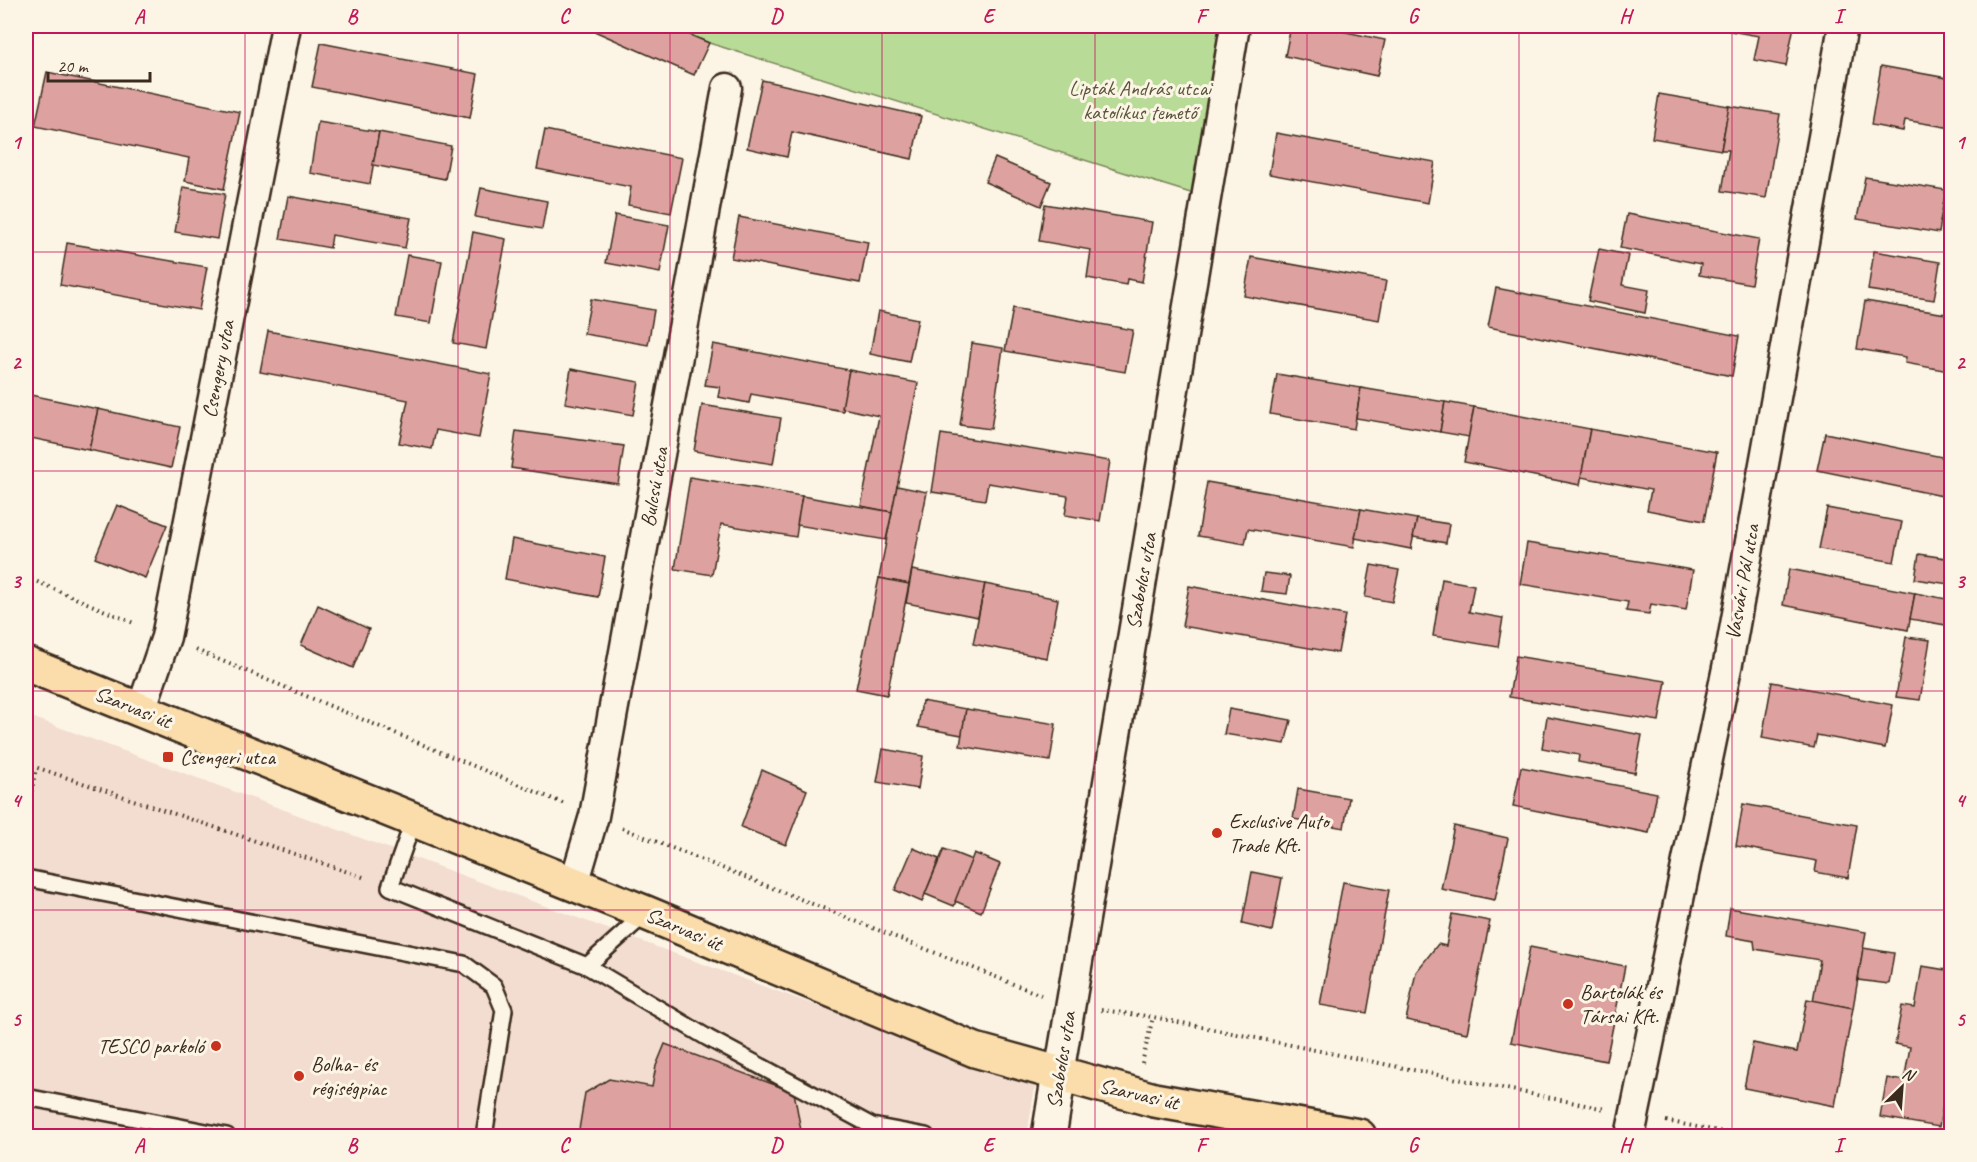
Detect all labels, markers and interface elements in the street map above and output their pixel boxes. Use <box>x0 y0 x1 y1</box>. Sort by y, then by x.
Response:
text: A <box>134 4 146 29</box>
text: B <box>347 4 359 29</box>
text: C <box>559 4 571 29</box>
text: D <box>770 4 784 29</box>
text: E <box>983 4 997 29</box>
text: F <box>1196 4 1210 29</box>
text: G <box>1408 4 1421 29</box>
text: H <box>1619 4 1634 29</box>
text: I <box>1834 4 1847 29</box>
scale bar <box>48 45 150 83</box>
text: 20 m <box>57 55 90 77</box>
park label: Lipták András utcai katolikus temető <box>1069 75 1214 125</box>
text: 1 <box>12 130 23 155</box>
text: 1 <box>1956 130 1967 155</box>
street label: Csengery utca <box>196 316 241 420</box>
text: 2 <box>12 350 23 375</box>
text: 2 <box>1956 350 1967 375</box>
street label: Bulcsú utca <box>634 444 674 529</box>
street label: Vasvári Pál utca <box>1719 521 1765 642</box>
street label: Szabolcs utca <box>1120 529 1163 631</box>
text: 3 <box>12 569 23 594</box>
text: 3 <box>1956 569 1967 594</box>
street label: Szarvasi út <box>91 680 177 735</box>
place label: Csengeri utca <box>180 744 277 770</box>
marker: Csengeri utca <box>161 750 175 764</box>
text: 4 <box>12 788 24 813</box>
text: 4 <box>1956 788 1968 813</box>
place label: Exclusive Auto Trade Kft. <box>1229 808 1331 858</box>
marker: Exclusive Auto Trade Kft. <box>1210 826 1224 840</box>
street label: Szarvasi út <box>642 901 728 957</box>
place label: Bartolák és Társai Kft. <box>1580 979 1663 1029</box>
marker: Bartolák és Társai Kft. <box>1561 997 1575 1011</box>
text: 5 <box>12 1007 23 1032</box>
text: 5 <box>1956 1007 1967 1032</box>
street label: Szabolcs utca <box>1041 1008 1082 1110</box>
place label: TESCO parkoló <box>98 1033 207 1059</box>
marker: TESCO parkoló <box>209 1039 223 1053</box>
place label: Bolha- és régiségpiac <box>311 1051 388 1101</box>
north arrow <box>1872 1057 1932 1117</box>
text: N <box>1899 1063 1919 1087</box>
marker: Bolha- és régiségpiac <box>292 1069 306 1083</box>
street label: Szarvasi út <box>1097 1072 1183 1116</box>
text: A <box>134 1133 146 1158</box>
text: B <box>347 1133 359 1158</box>
text: C <box>559 1133 571 1158</box>
text: D <box>770 1133 784 1158</box>
text: E <box>983 1133 997 1158</box>
text: F <box>1196 1133 1210 1158</box>
text: G <box>1408 1133 1421 1158</box>
text: H <box>1619 1133 1634 1158</box>
text: I <box>1834 1133 1847 1158</box>

